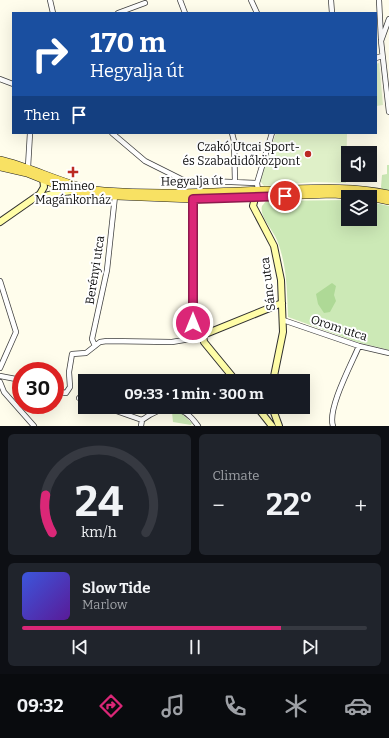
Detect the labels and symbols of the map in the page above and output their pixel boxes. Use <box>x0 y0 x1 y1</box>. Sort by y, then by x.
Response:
place label: Czakó Utcai Sport- és Szabadidőközpont <box>182 140 301 168</box>
marker: Czakó Utcai Sport- és Szabadidőközpont <box>303 149 313 159</box>
marker: Emineo Magánkorház <box>67 166 79 178</box>
street label: Hegyalja út <box>161 173 224 189</box>
place label: Emineo Magánkorház <box>35 179 111 207</box>
pin <box>268 179 302 213</box>
street label: Berényi utca <box>83 234 107 305</box>
street label: Sánc utca <box>258 256 278 312</box>
position arrow <box>172 302 214 344</box>
street label: Orom utca <box>309 312 369 344</box>
speed limit sign: 30 <box>12 362 64 414</box>

